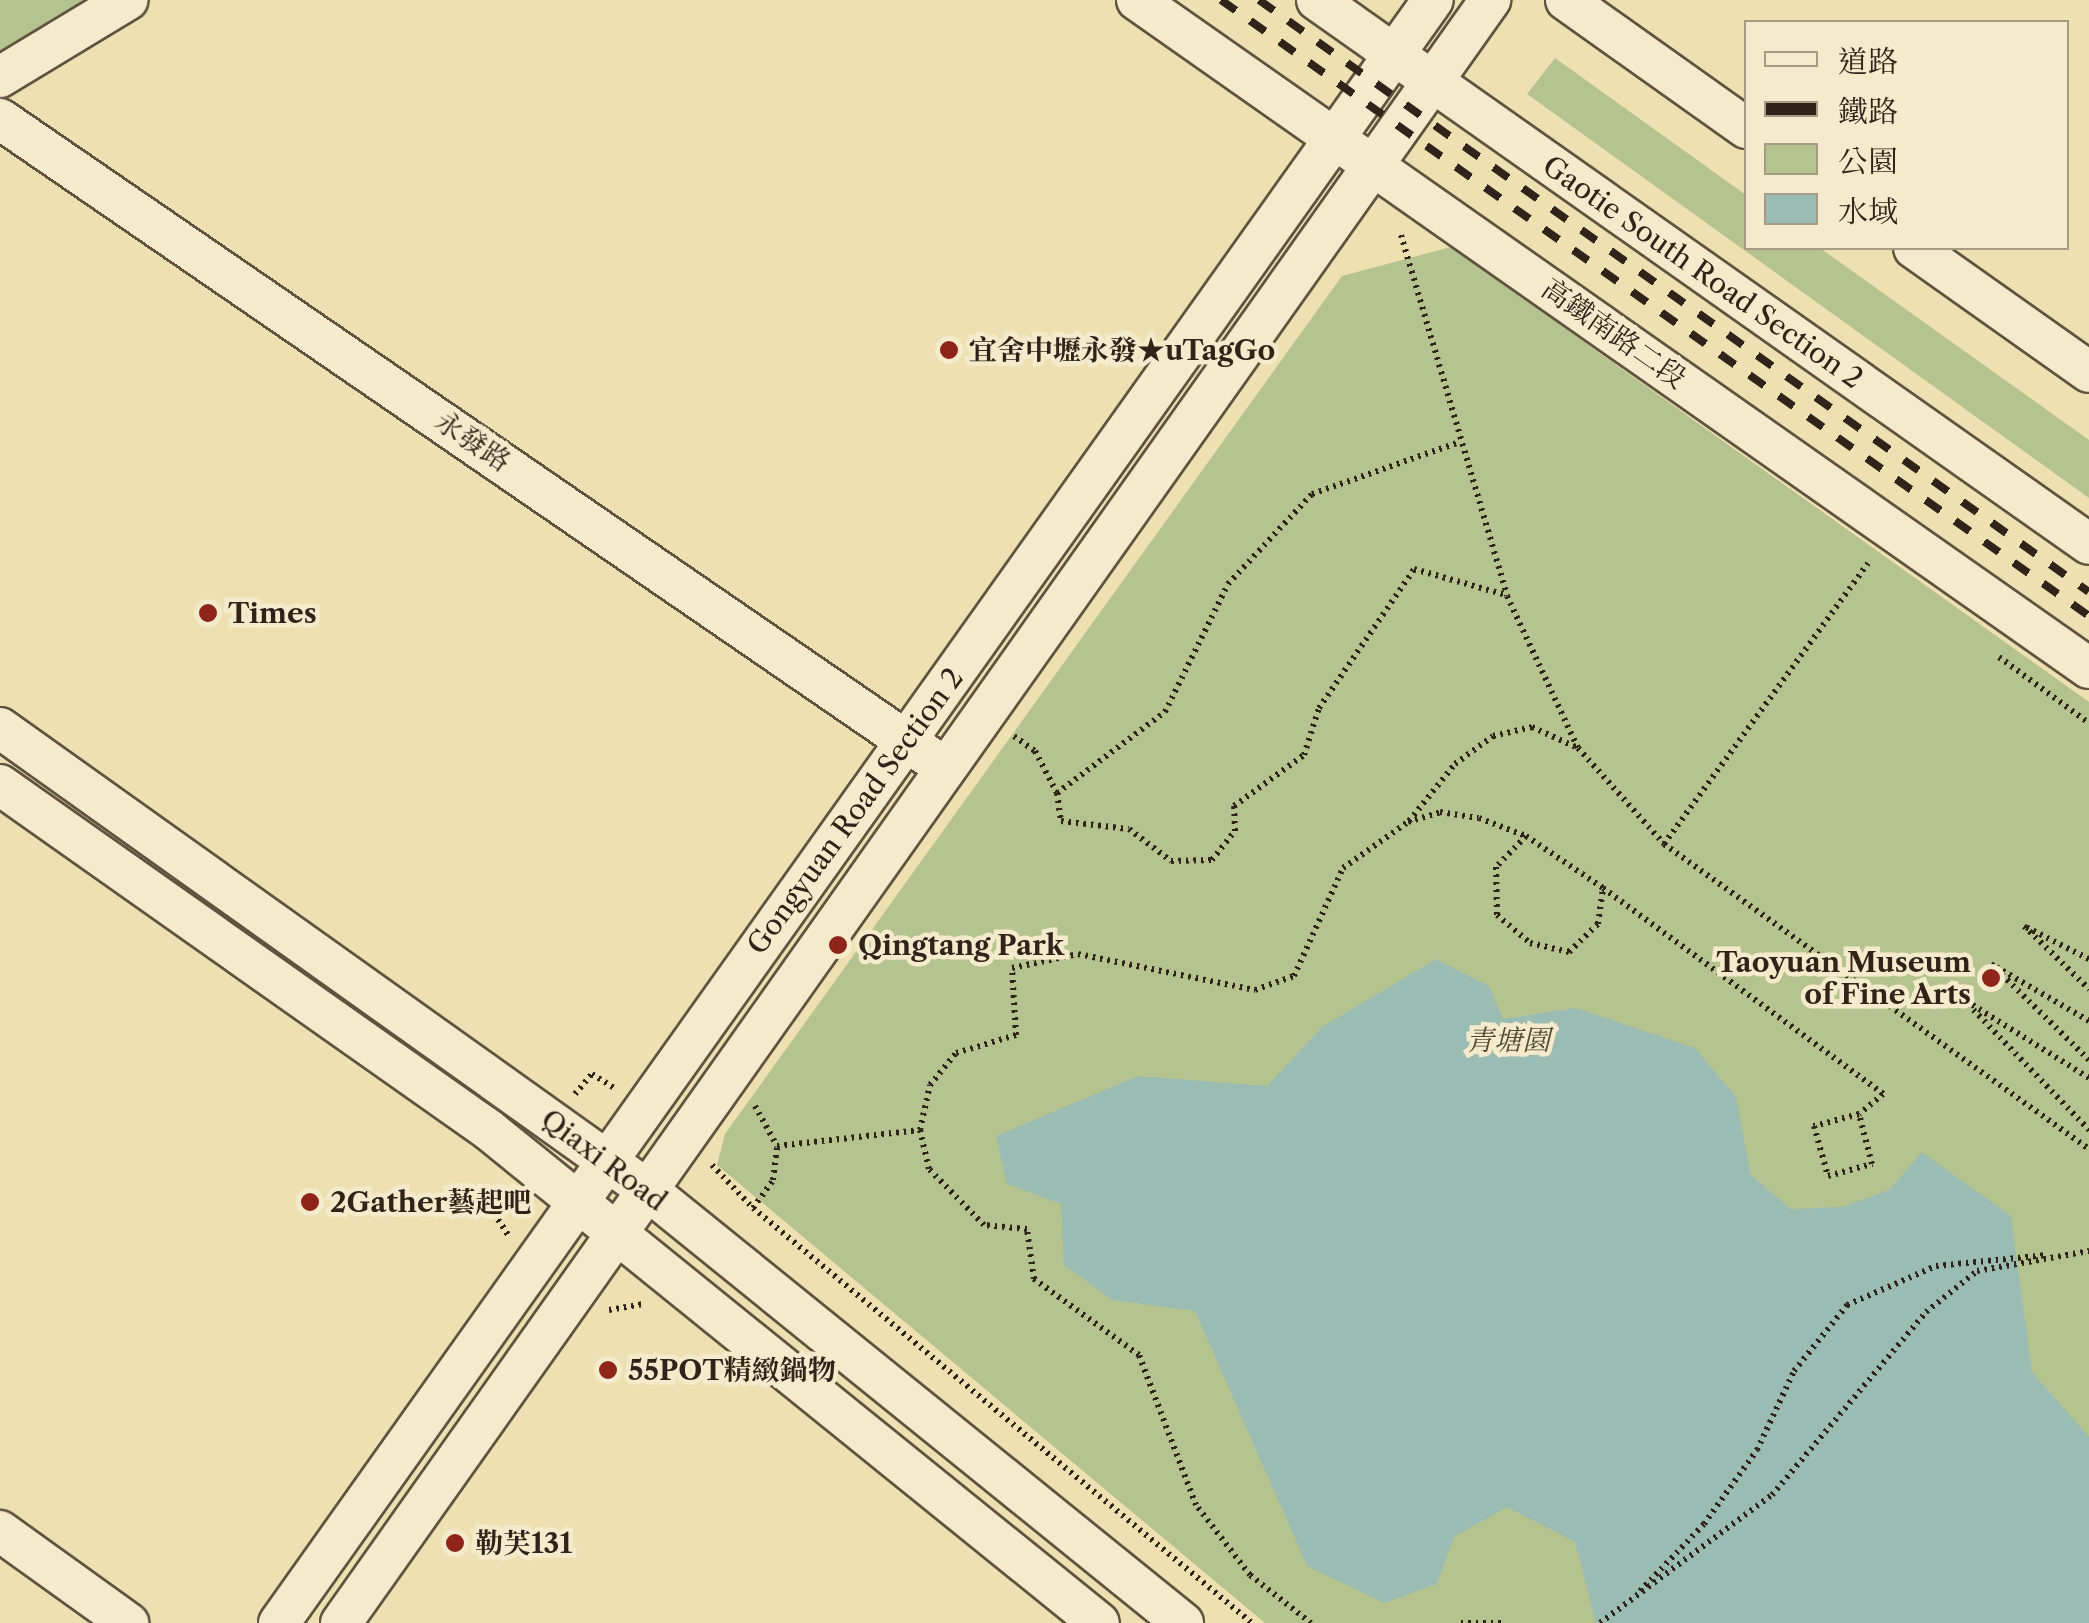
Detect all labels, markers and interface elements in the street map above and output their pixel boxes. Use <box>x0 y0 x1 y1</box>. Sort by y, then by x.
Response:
legend <box>1744 20 2069 250</box>
text: 道路 <box>1838 43 1898 80</box>
text: 鐵路 <box>1838 93 1898 130</box>
text: 公園 <box>1838 143 1898 180</box>
street label: Gaotie South Road Section 2 <box>1537 148 1869 396</box>
text: 水域 <box>1838 193 1898 230</box>
street label: 高鐵南路二段 <box>1536 271 1692 395</box>
place label: 宜舍中壢永發★uTagGo <box>969 333 1275 367</box>
marker: 宜舍中壢永發★uTagGo <box>938 339 960 361</box>
street label: 永發路 <box>429 404 517 478</box>
place label: Times <box>228 596 317 630</box>
marker: Times <box>197 602 219 624</box>
street label: Gongyuan Road Section 2 <box>740 661 970 961</box>
place label: Qingtang Park <box>858 928 1064 962</box>
marker: Qingtang Park <box>827 934 849 956</box>
place label: Taoyuan Museum of Fine Arts <box>1716 945 1971 1011</box>
marker: Taoyuan Museum of Fine Arts <box>1980 967 2002 989</box>
park label: 青塘園 <box>1466 1023 1550 1057</box>
street label: Qiaxi Road <box>535 1102 673 1218</box>
place label: 2Gather藝起吧 <box>330 1185 531 1219</box>
marker: 2Gather藝起吧 <box>299 1191 321 1213</box>
place label: 55POT精緻鍋物 <box>628 1353 836 1387</box>
marker: 55POT精緻鍋物 <box>597 1359 619 1381</box>
place label: 勒芙131 <box>475 1526 572 1560</box>
marker: 勒芙131 <box>444 1532 466 1554</box>

